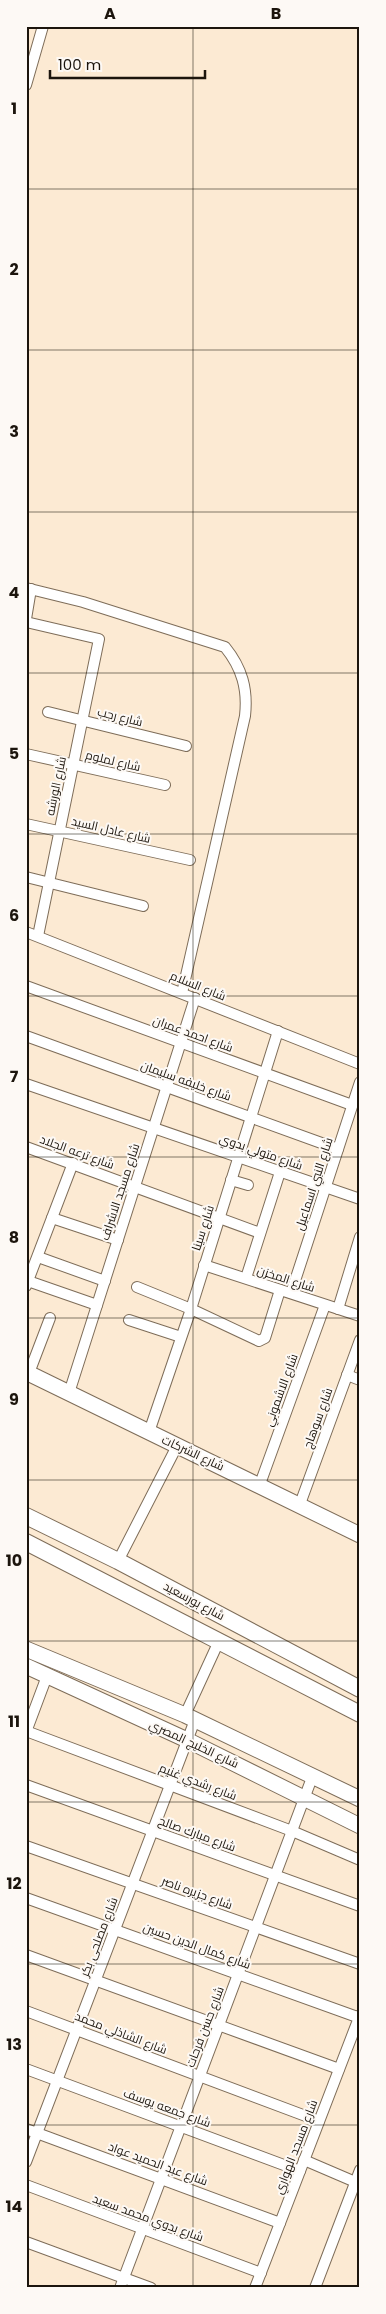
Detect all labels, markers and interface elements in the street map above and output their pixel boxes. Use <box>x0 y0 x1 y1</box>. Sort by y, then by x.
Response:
text: A <box>104 2 116 25</box>
text: B <box>271 2 281 25</box>
scale bar <box>50 48 205 80</box>
text: 100 m <box>58 54 101 75</box>
text: 1 <box>11 97 17 120</box>
text: 2 <box>9 258 19 281</box>
text: 3 <box>9 420 19 443</box>
text: 4 <box>9 581 20 604</box>
street label: شارع رجب <box>96 703 145 730</box>
text: 5 <box>9 742 19 765</box>
street label: شارع لملوم <box>84 746 142 775</box>
street label: شارع الورشه <box>41 755 70 817</box>
street label: شارع عادل السيد <box>70 812 152 847</box>
text: 6 <box>9 904 19 927</box>
street label: شارع السلام <box>168 967 229 1004</box>
street label: شارع احمد عمران <box>151 1011 236 1056</box>
street label: شارع خليفه سليمان <box>139 1056 234 1105</box>
text: 7 <box>10 1065 19 1088</box>
street label: شارع متولي بدوي <box>217 1129 305 1176</box>
street label: شارع ترعه الجلاد <box>38 1130 117 1173</box>
street label: شارع النبي اسماعيل <box>290 1135 338 1233</box>
street label: شارع مسجد الاشراف <box>96 1141 143 1243</box>
street label: شارع سينا <box>187 1203 218 1253</box>
text: 8 <box>9 1226 19 1249</box>
street label: شارع المخزن <box>255 1261 317 1296</box>
street label: شارع الاشموني <box>260 1351 303 1429</box>
street label: شارع سوهاج <box>299 1385 336 1451</box>
text: 9 <box>9 1388 19 1411</box>
street label: شارع الشركات <box>159 1431 227 1474</box>
text: 10 <box>6 1549 22 1572</box>
street label: شارع بورسعيد <box>161 1577 228 1624</box>
text: 11 <box>8 1710 20 1733</box>
street label: شارع الخليج المصري <box>146 1715 242 1774</box>
street label: شارع رشدي غنيم <box>156 1759 240 1806</box>
street label: شارع مبارك صالح <box>156 1812 238 1855</box>
street label: شارع جزيره ناصر <box>158 1871 235 1913</box>
text: 12 <box>6 1872 22 1895</box>
street label: شارع مصلحى بكر <box>75 1895 122 1980</box>
street label: شارع كمال الدين حسين <box>141 1918 253 1973</box>
street label: شارع حسن فرحات <box>181 1984 228 2070</box>
street label: شارع الشاذلي محمد <box>72 2007 170 2060</box>
text: 13 <box>6 2033 22 2056</box>
street label: شارع جمعه يوسف <box>121 2084 213 2131</box>
street label: شارع مسجد الهواري <box>270 2097 323 2197</box>
street label: شارع عبد الحميد عواد <box>106 2138 210 2189</box>
street label: شارع بدوي محمد سعيد <box>90 2190 206 2247</box>
text: 14 <box>6 2195 23 2218</box>

